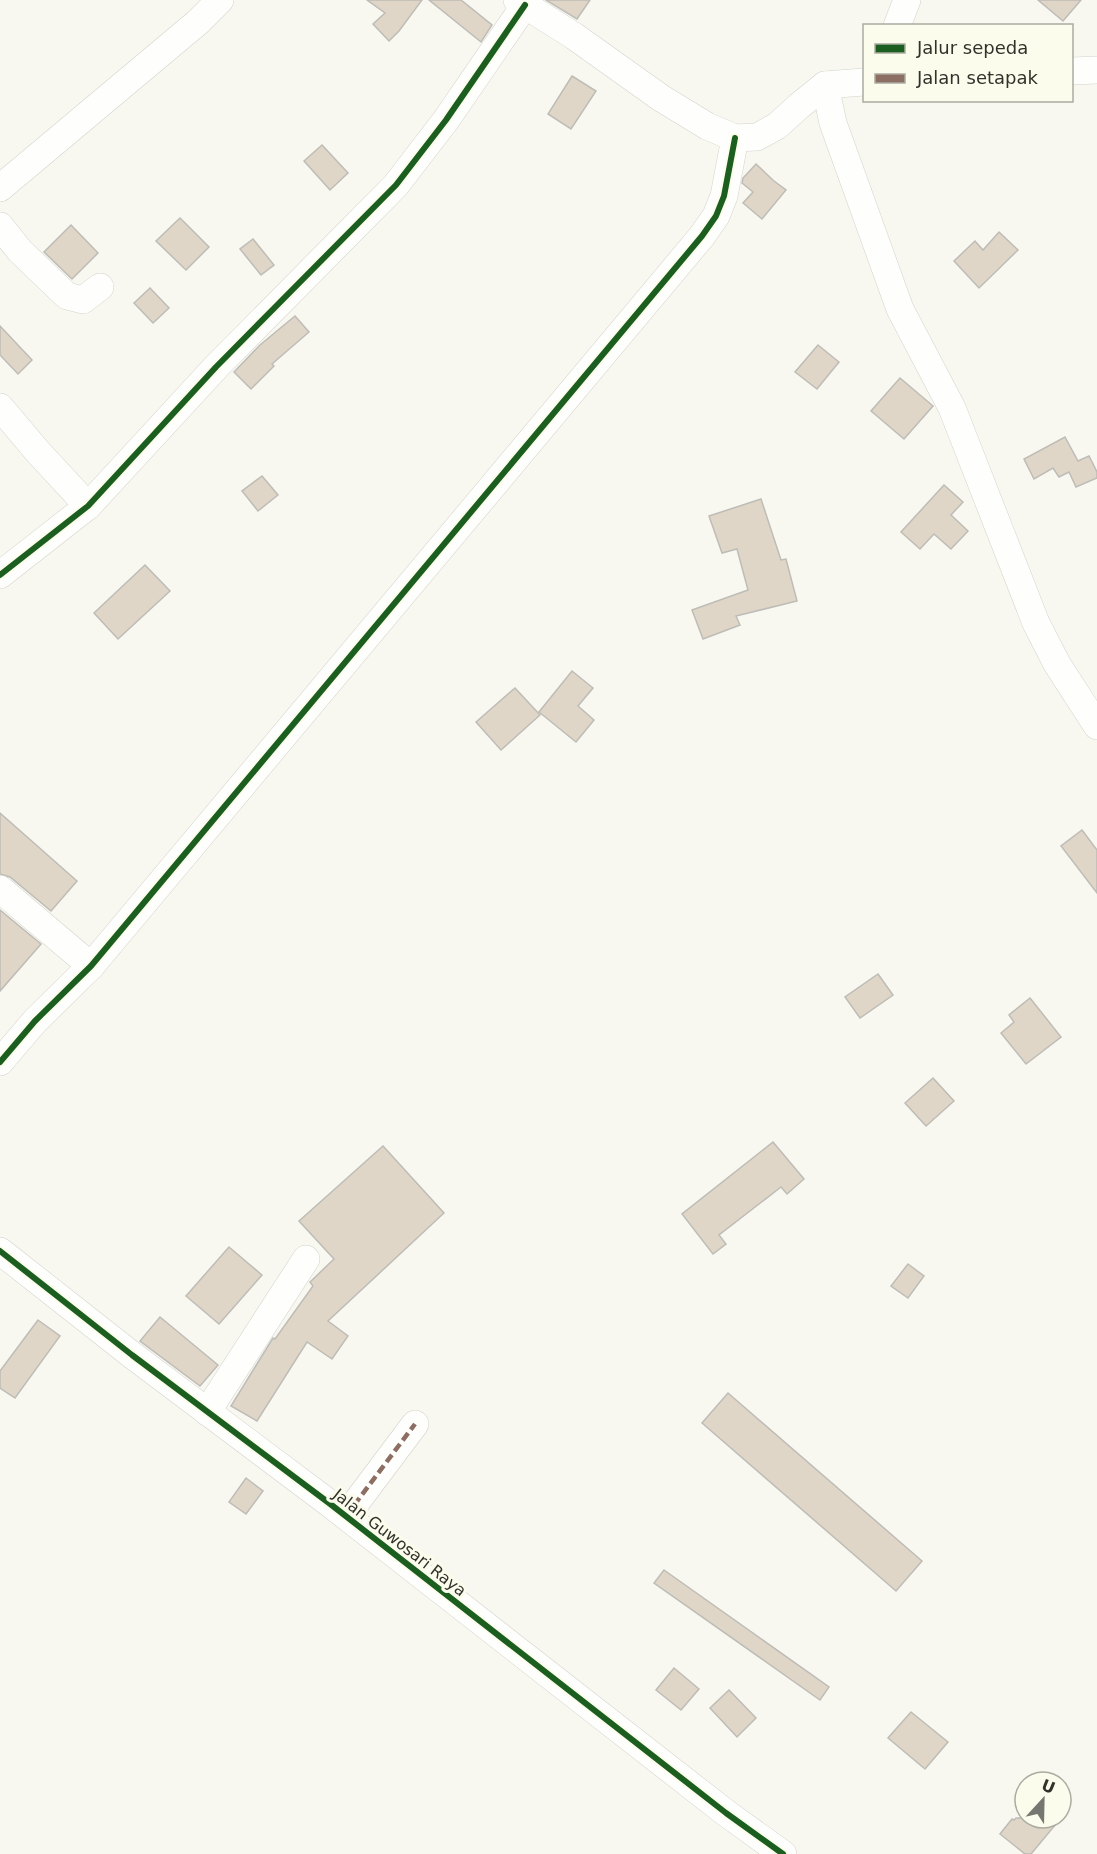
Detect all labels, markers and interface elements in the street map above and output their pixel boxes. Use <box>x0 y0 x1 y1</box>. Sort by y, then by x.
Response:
legend <box>863 24 1073 102</box>
text: Jalur sepeda <box>916 37 1028 58</box>
text: Jalan setapak <box>916 67 1038 88</box>
street label: Jalan Guwosari Raya <box>329 1484 470 1600</box>
north arrow <box>1013 1770 1073 1830</box>
text: U <box>1039 1775 1058 1798</box>

